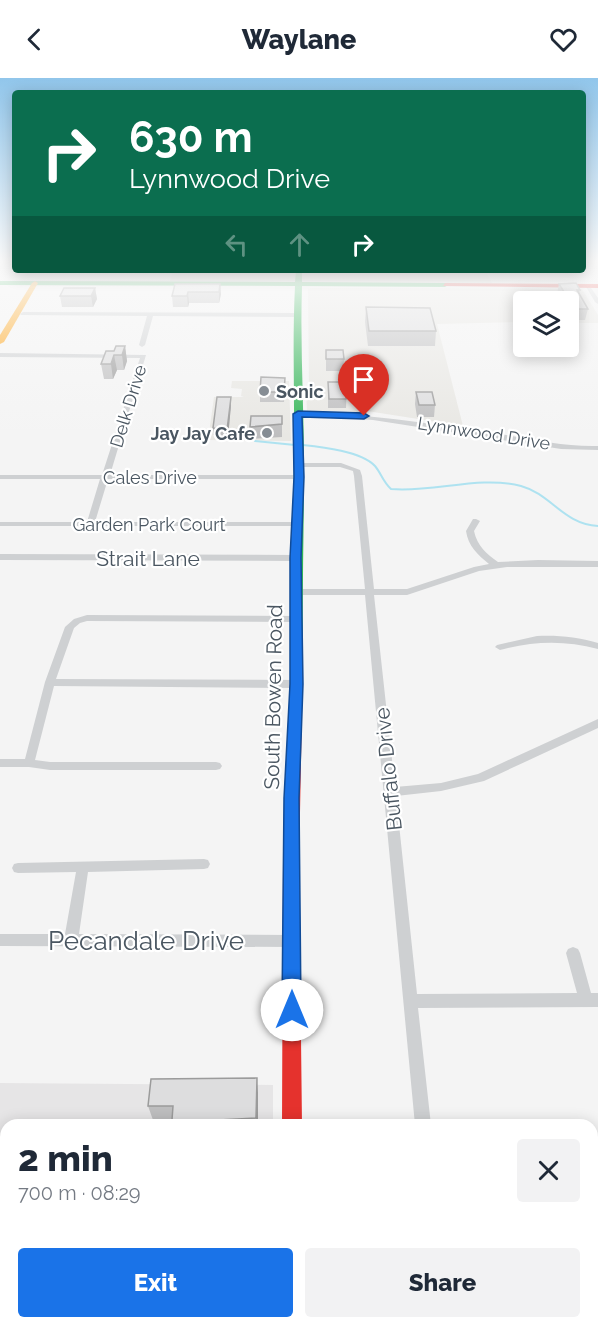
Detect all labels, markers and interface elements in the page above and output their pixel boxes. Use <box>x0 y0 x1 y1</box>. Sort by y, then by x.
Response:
icon: back <box>18 23 51 56</box>
icon: heart <box>547 23 580 56</box>
text: Waylane <box>242 24 356 55</box>
text: 630 m <box>129 113 253 162</box>
icon: right <box>30 114 108 192</box>
text: Lynnwood Drive <box>129 163 330 194</box>
icon: left <box>220 228 253 261</box>
icon: ahead <box>283 228 316 261</box>
icon: right <box>346 228 379 261</box>
map controls <box>513 291 579 357</box>
button: layers <box>513 291 579 357</box>
pin <box>338 354 389 416</box>
street label: Delk Drive <box>105 362 151 450</box>
icon: arrive <box>347 363 380 396</box>
place label: Sonic <box>276 381 324 402</box>
marker: Sonic <box>257 384 271 398</box>
street label: Lynnwood Drive <box>416 412 552 454</box>
place label: Jay Jay Cafe <box>151 423 255 444</box>
marker: Jay Jay Cafe <box>260 426 274 440</box>
street label: Cales Drive <box>103 467 197 488</box>
street label: Garden Park Court <box>72 514 226 535</box>
street label: Strait Lane <box>96 546 200 571</box>
street label: South Bowen Road <box>259 604 287 790</box>
street label: Buffalo Drive <box>369 706 407 832</box>
street label: Pecandale Drive <box>48 926 244 956</box>
position arrow <box>260 978 324 1042</box>
text: 2 min <box>18 1137 113 1179</box>
button: close <box>517 1139 580 1202</box>
text: 700 m · 08:29 <box>18 1181 141 1205</box>
button: Exit <box>18 1248 293 1317</box>
button: Share <box>305 1248 580 1317</box>

